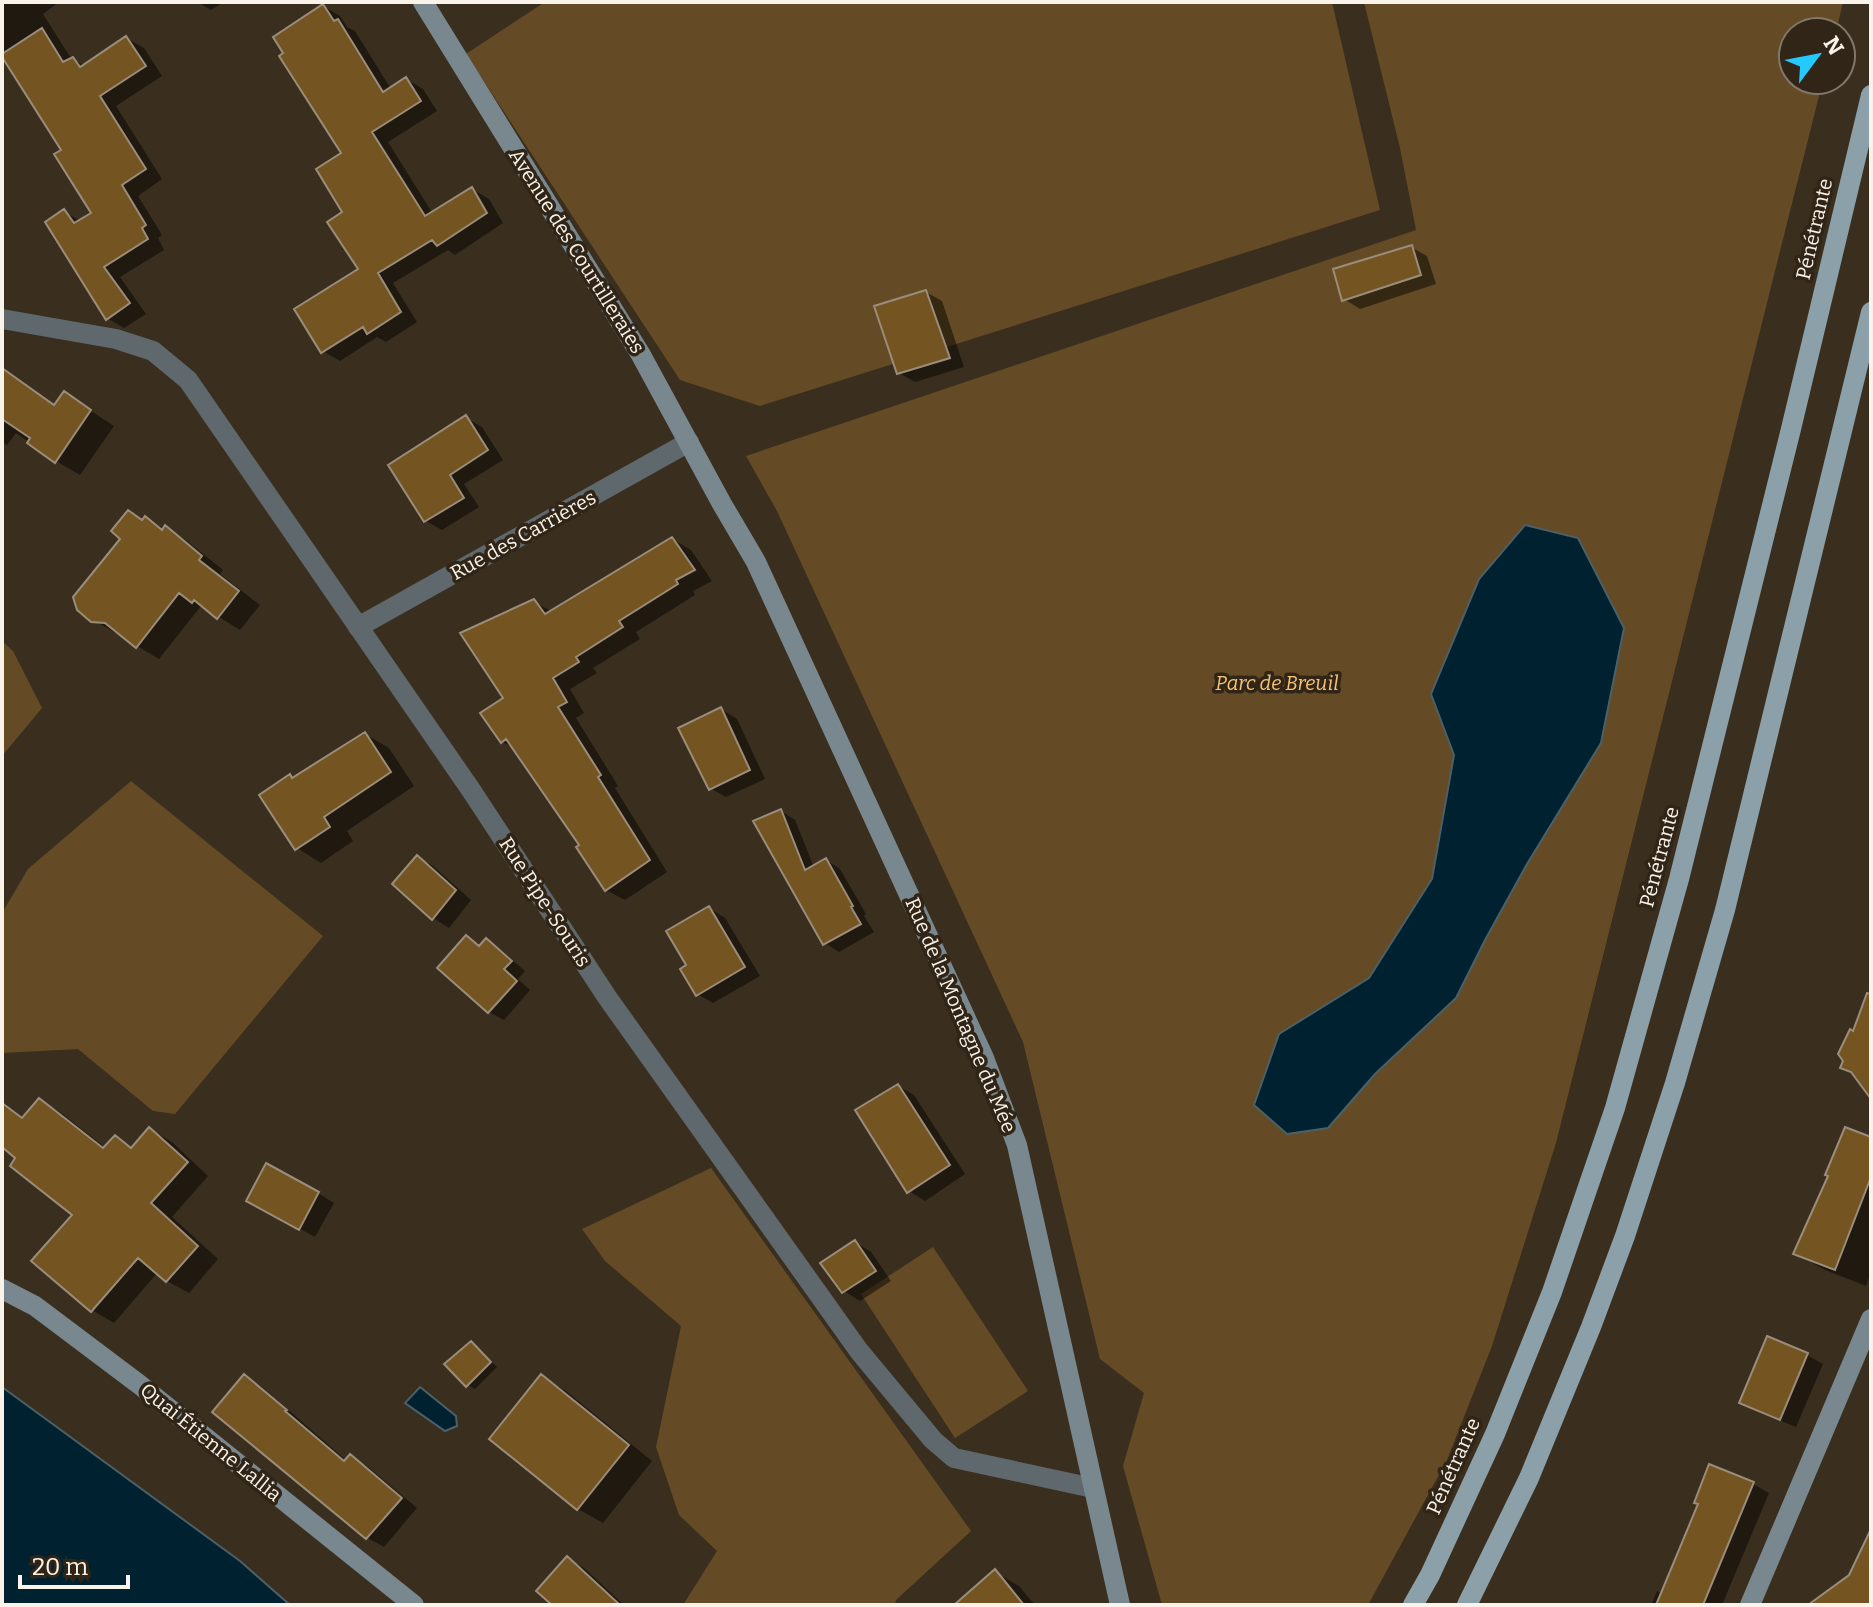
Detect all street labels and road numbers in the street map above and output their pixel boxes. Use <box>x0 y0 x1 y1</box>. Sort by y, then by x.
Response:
street label: Avenue des Courtilleraies <box>504 144 650 358</box>
street label: Pénétrante <box>1791 176 1837 282</box>
street label: Rue des Carrières <box>446 485 600 585</box>
street label: Pénétrante <box>1634 804 1684 910</box>
street label: Rue Pipe-Souris <box>494 833 596 971</box>
street label: Rue de la Montagne du Mée <box>900 894 1022 1136</box>
street label: Quai Étienne Lallia <box>136 1378 286 1506</box>
street label: Pénétrante <box>1421 1414 1485 1518</box>

